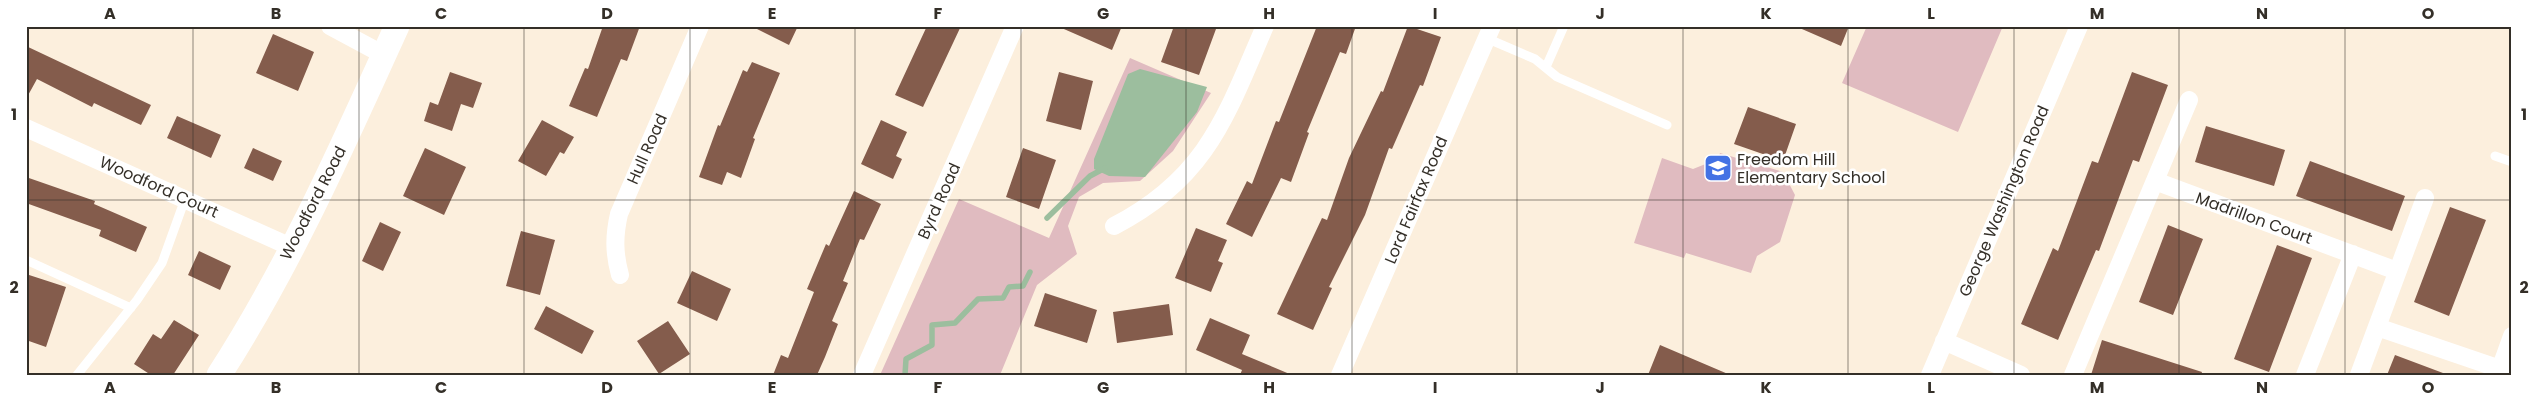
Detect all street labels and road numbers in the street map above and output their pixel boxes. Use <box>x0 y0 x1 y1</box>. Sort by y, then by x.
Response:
street label: George Washington Road <box>1953 102 2055 300</box>
street label: Hull Road <box>621 110 673 188</box>
street label: Lord Fairfax Road <box>1379 133 1453 267</box>
street label: Woodford Road <box>274 142 352 264</box>
street label: Woodford Court <box>96 150 222 224</box>
street label: Byrd Road <box>912 159 966 243</box>
street label: Madrillon Court <box>2192 186 2316 250</box>

